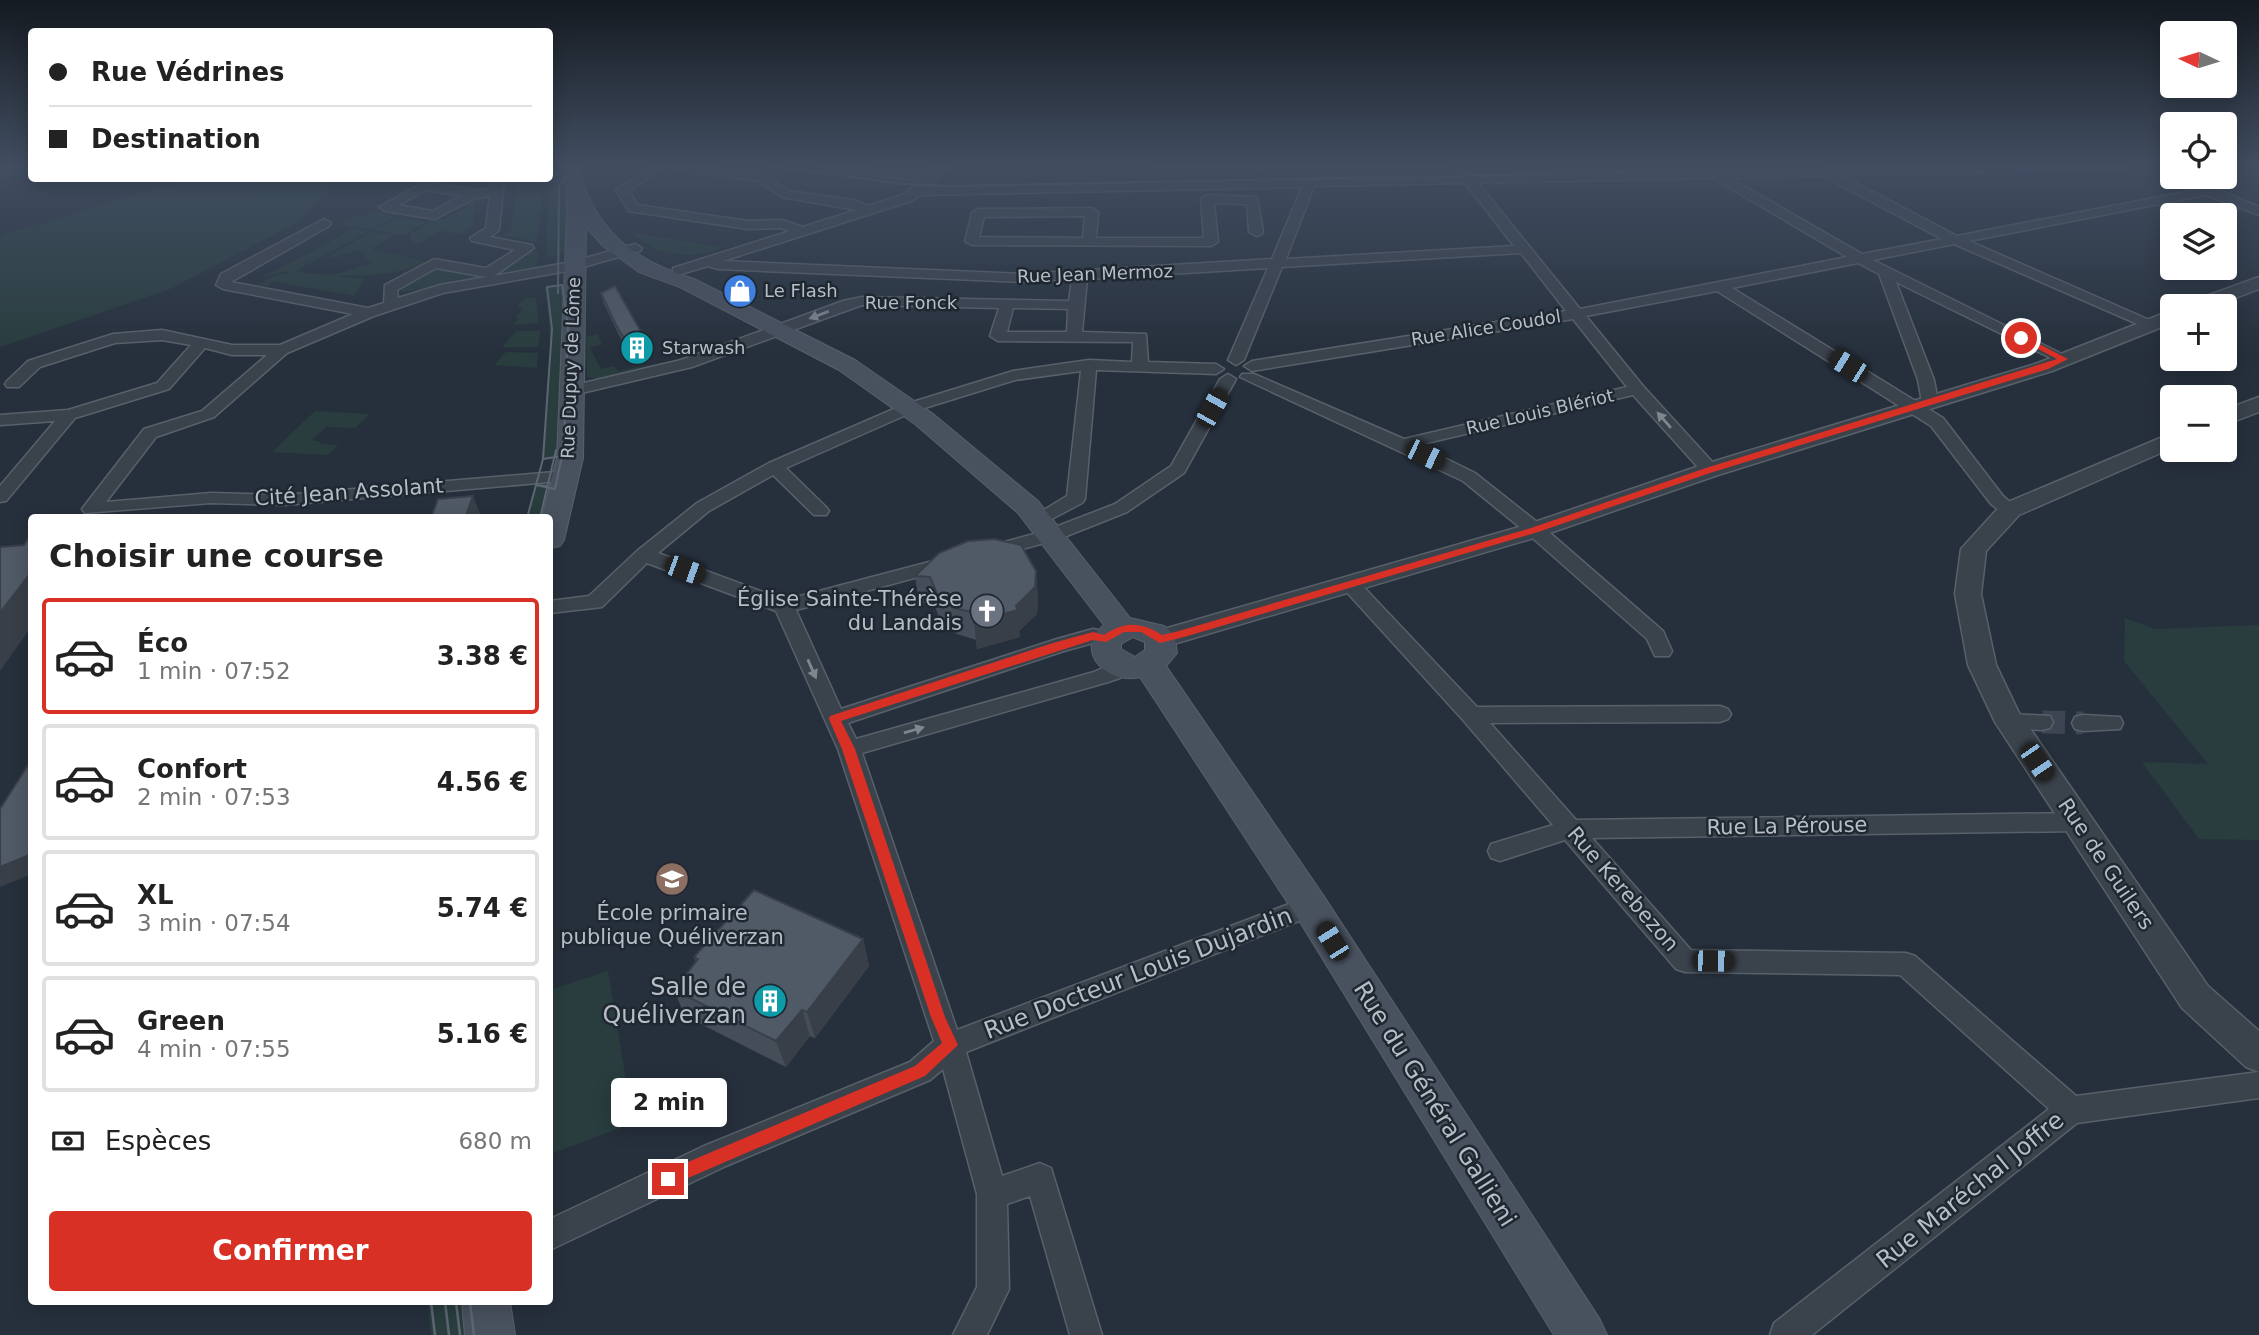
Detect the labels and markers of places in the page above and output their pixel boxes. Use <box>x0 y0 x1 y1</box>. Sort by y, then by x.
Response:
shop icon: Le Flash <box>721 272 759 310</box>
place label: Le Flash <box>764 280 838 301</box>
building icon: Starwash <box>618 329 656 367</box>
place label: Starwash <box>662 337 745 358</box>
place label: Église Sainte-Thérèse du Landais <box>737 586 962 635</box>
church icon: Église Sainte-Thérèse du Landais <box>968 592 1006 630</box>
school or university icon: École primaire publique Quéliverzan <box>653 860 691 898</box>
place label: École primaire publique Quéliverzan <box>560 900 784 949</box>
place label: Salle de Quéliverzan <box>602 973 746 1029</box>
building icon: Salle de Quéliverzan <box>751 982 789 1020</box>

